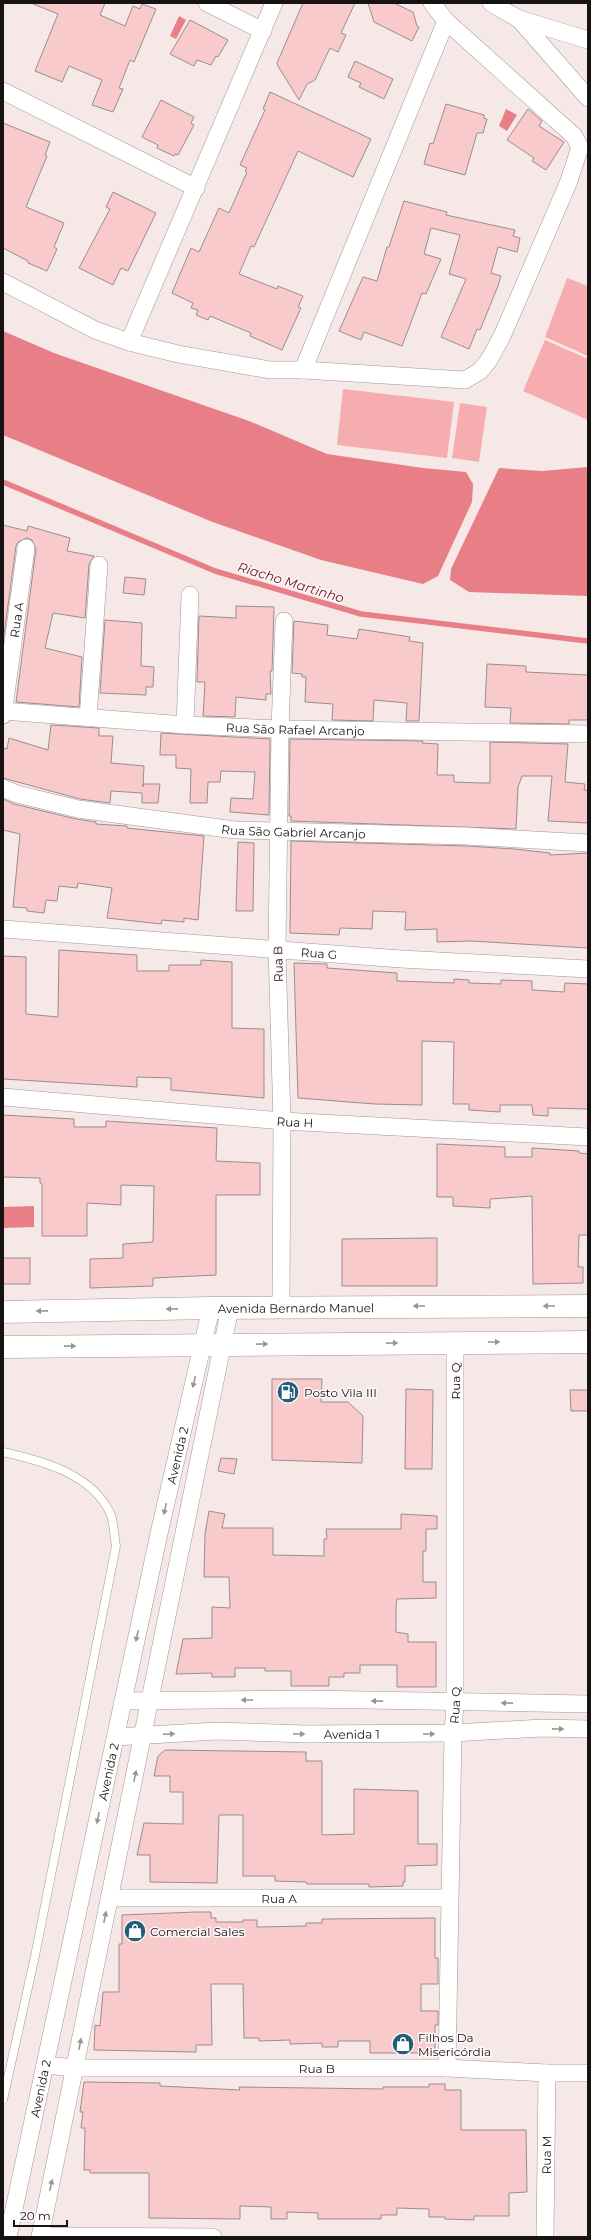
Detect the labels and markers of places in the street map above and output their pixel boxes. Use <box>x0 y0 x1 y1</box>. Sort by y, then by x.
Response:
fuel station icon: Posto Vila III <box>275 1379 301 1405</box>
place label: Posto Vila III <box>304 1385 377 1400</box>
shop icon: Comercial Sales <box>122 1918 148 1944</box>
place label: Comercial Sales <box>150 1924 245 1939</box>
place label: Filhos Da Misericórdia <box>418 2030 491 2059</box>
shop icon: Filhos Da Misericórdia <box>390 2031 416 2057</box>

